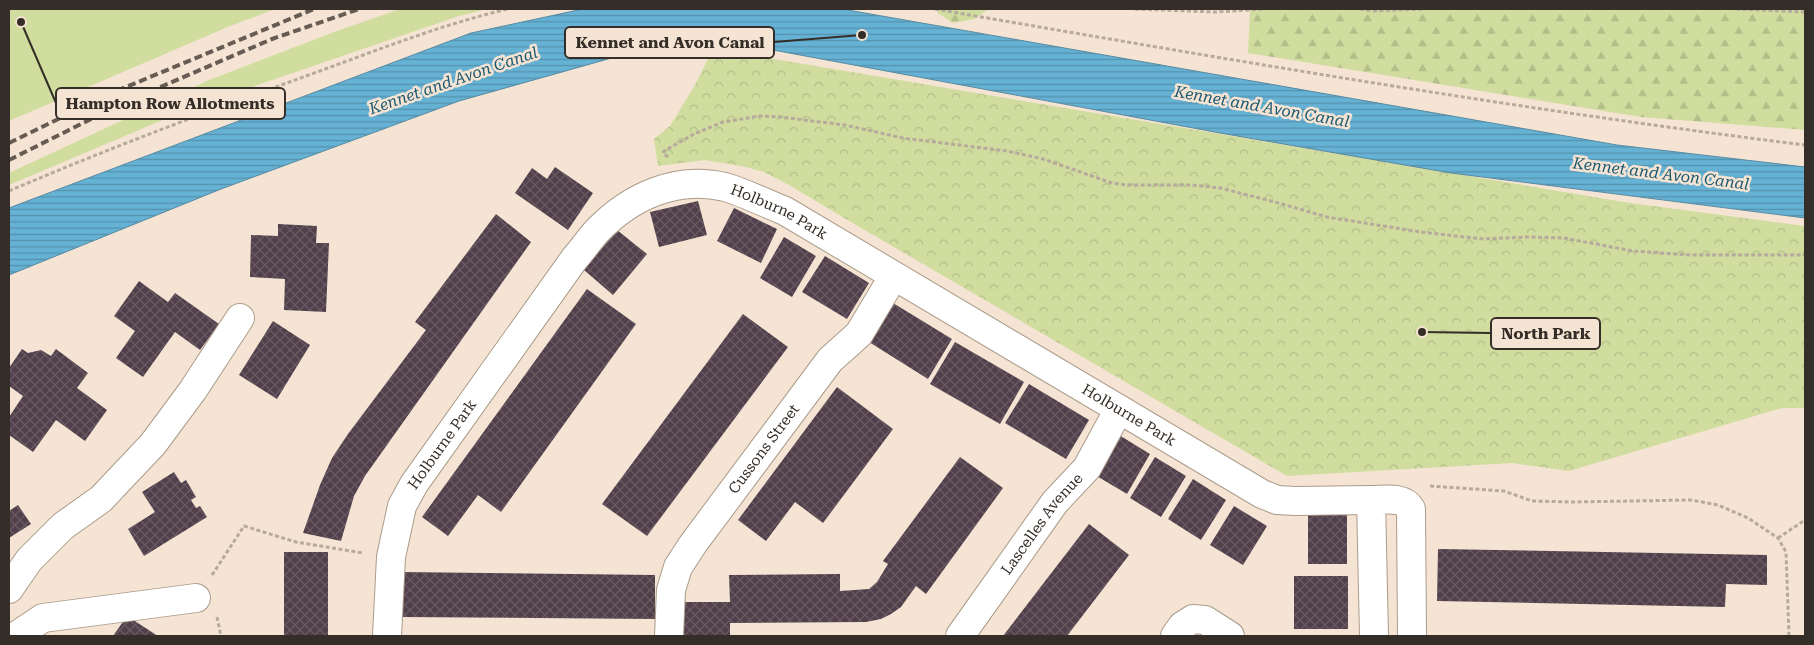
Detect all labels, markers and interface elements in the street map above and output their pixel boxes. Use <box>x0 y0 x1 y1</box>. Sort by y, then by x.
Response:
callout: Kennet and Avon Canal <box>565 27 774 58</box>
text: Kennet and Avon Canal <box>575 33 765 52</box>
water label: Kennet and Avon Canal <box>365 43 540 119</box>
water label: Kennet and Avon Canal <box>1172 82 1351 131</box>
callout: Hampton Row Allotments <box>56 88 285 119</box>
text: Hampton Row Allotments <box>65 94 275 113</box>
water label: Kennet and Avon Canal <box>1571 153 1750 194</box>
street label: Holburne Park <box>728 180 831 244</box>
callout: North Park <box>1491 318 1600 349</box>
text: North Park <box>1501 324 1591 343</box>
street label: Holburne Park <box>1079 380 1180 450</box>
street label: Holburne Park <box>404 395 481 493</box>
street label: Cussons Street <box>724 400 803 497</box>
street label: Lascelles Avenue <box>997 469 1087 578</box>

